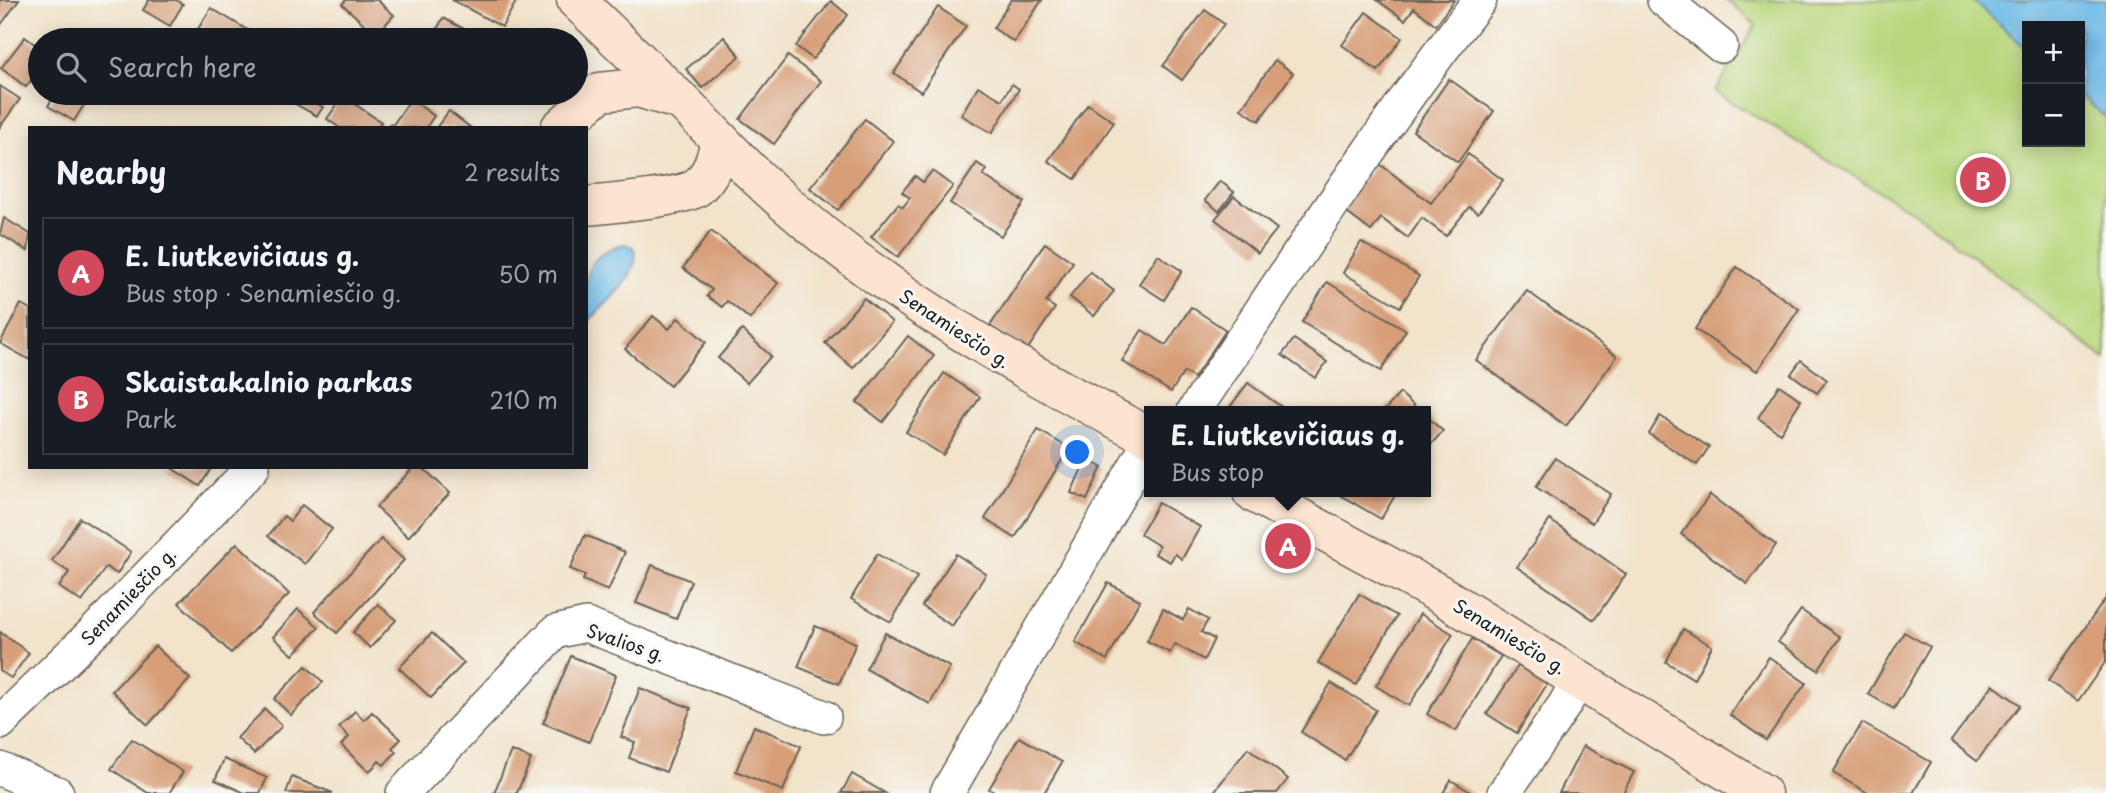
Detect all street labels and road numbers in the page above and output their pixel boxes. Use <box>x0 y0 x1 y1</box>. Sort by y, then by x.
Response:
street label: Senamiesčio g. <box>894 282 1016 374</box>
street label: Senamiesčio g. <box>74 541 182 651</box>
street label: Senamiesčio g. <box>1448 592 1572 680</box>
street label: Svalios g. <box>583 616 669 668</box>

